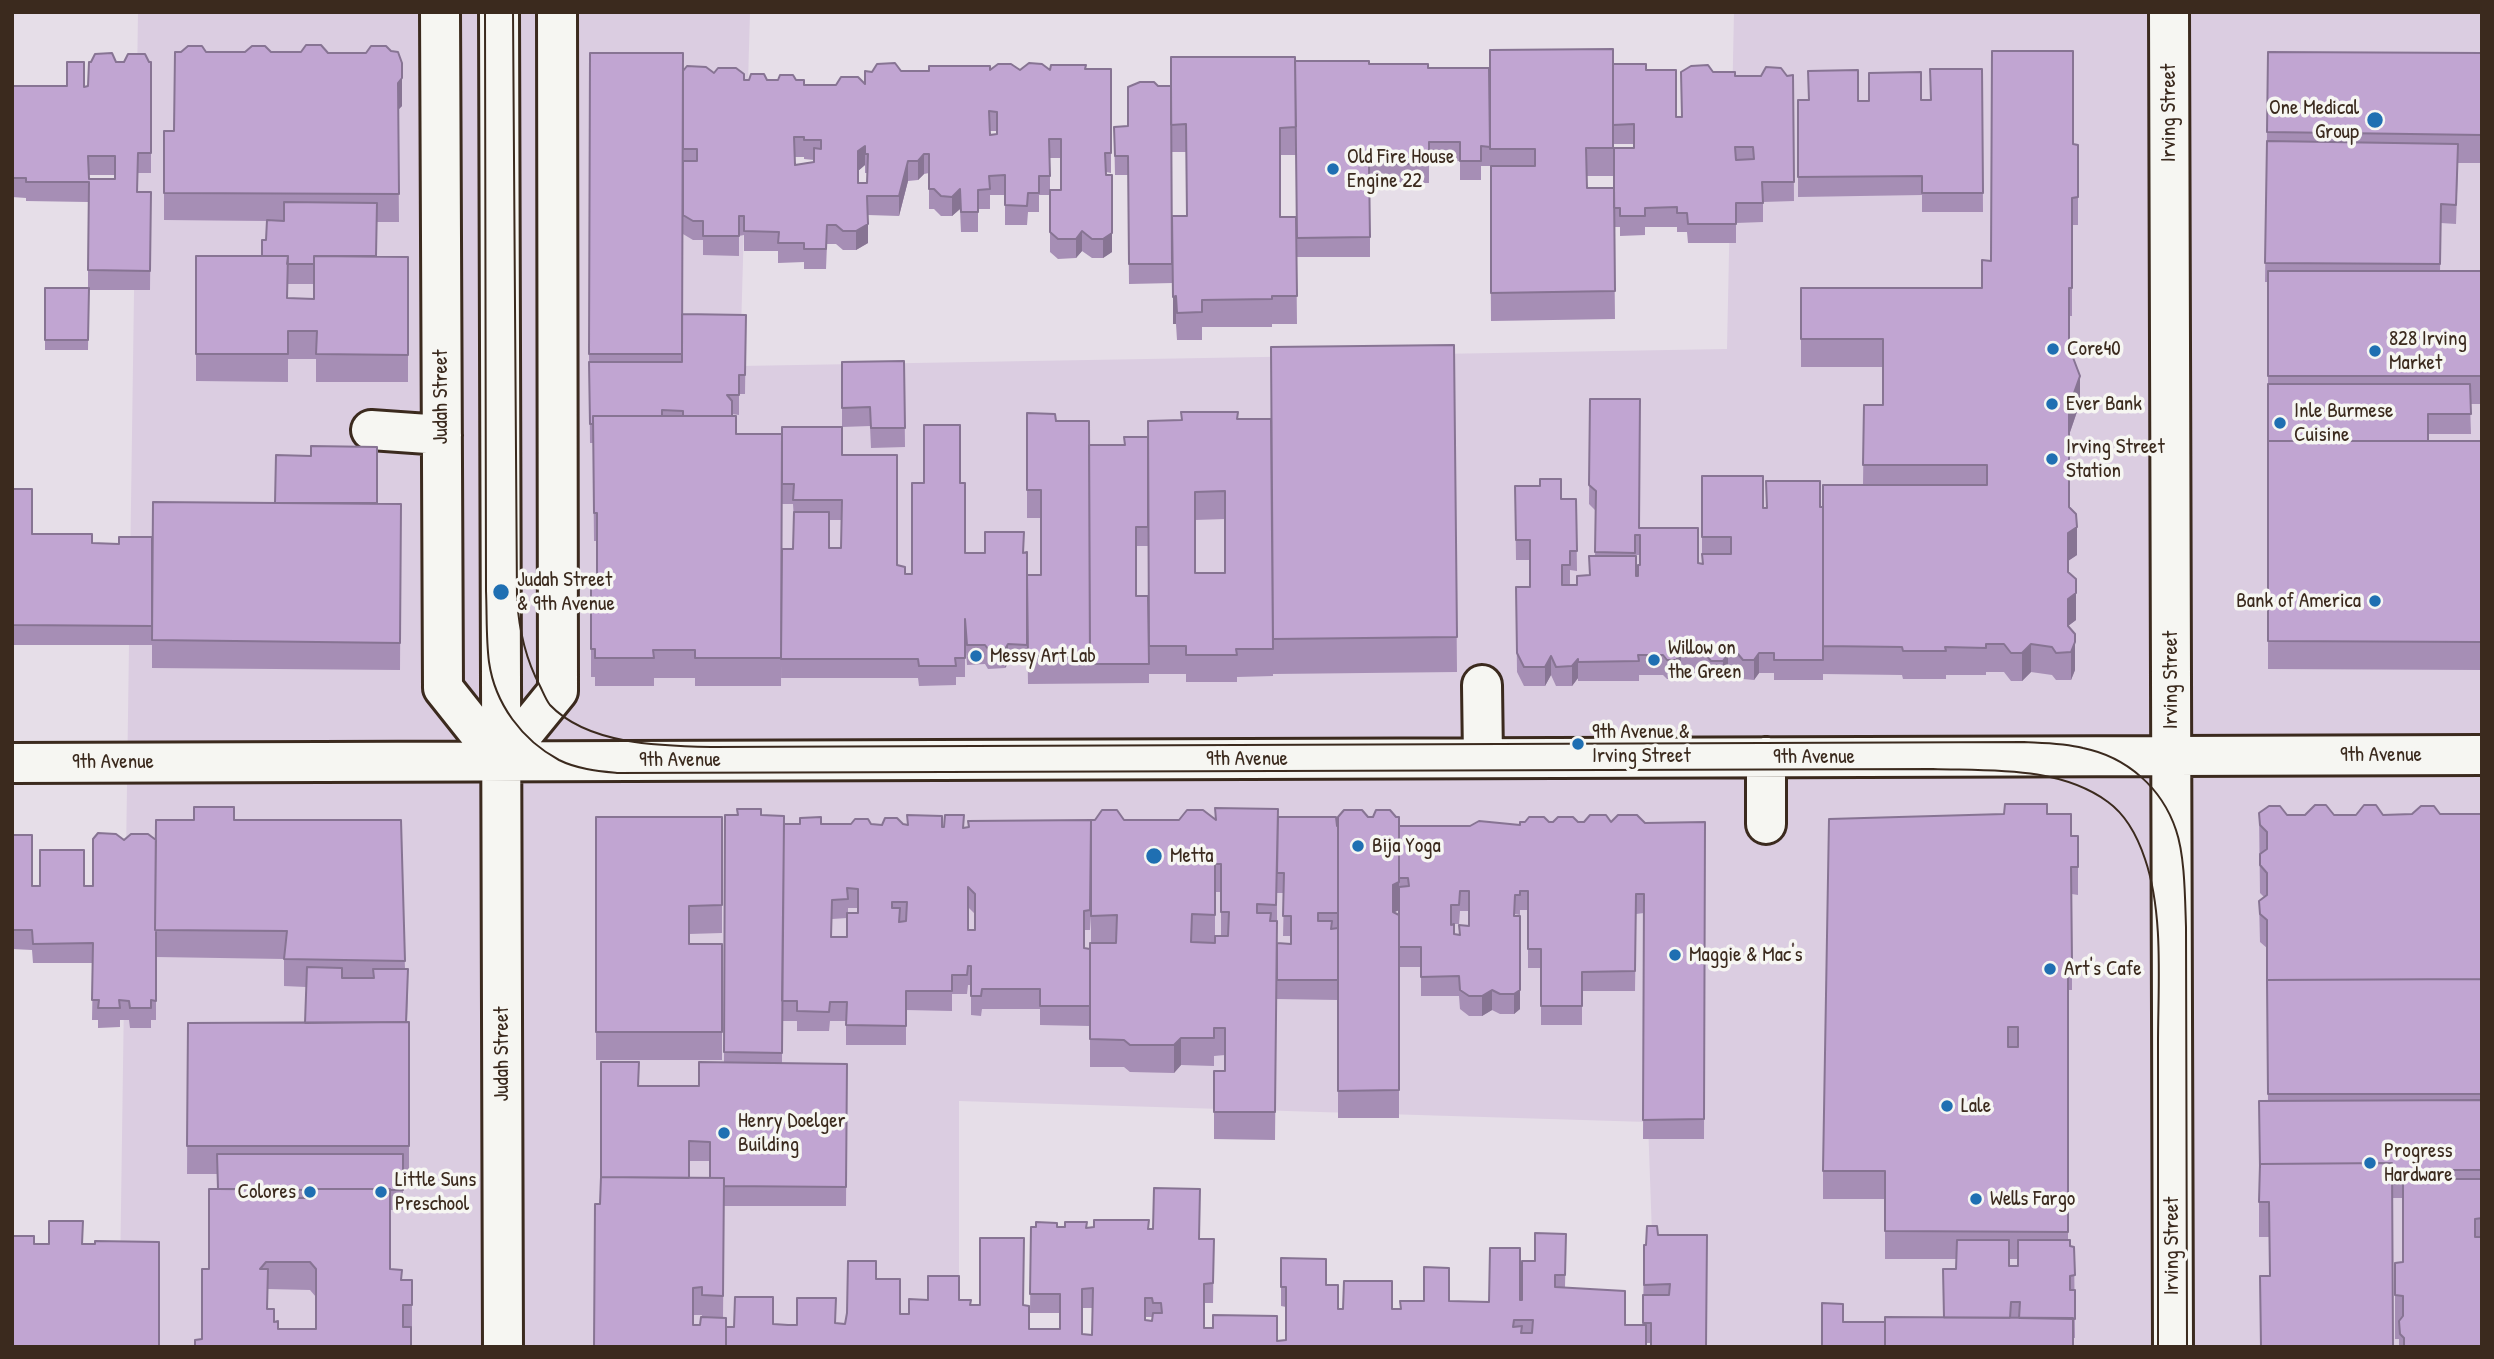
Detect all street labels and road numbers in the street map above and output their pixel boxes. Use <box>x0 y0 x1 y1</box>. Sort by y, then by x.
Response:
street label: Irving Street <box>2156 64 2182 162</box>
street label: Judah Street <box>428 349 454 445</box>
street label: Irving Street <box>2158 631 2184 729</box>
street label: 9th Avenue <box>2340 742 2422 768</box>
street label: 9th Avenue <box>1773 744 1855 770</box>
street label: 9th Avenue <box>1206 746 1288 772</box>
street label: 9th Avenue <box>639 747 721 773</box>
street label: 9th Avenue <box>72 749 154 775</box>
street label: Judah Street <box>489 1006 515 1102</box>
street label: Irving Street <box>2159 1197 2185 1295</box>

